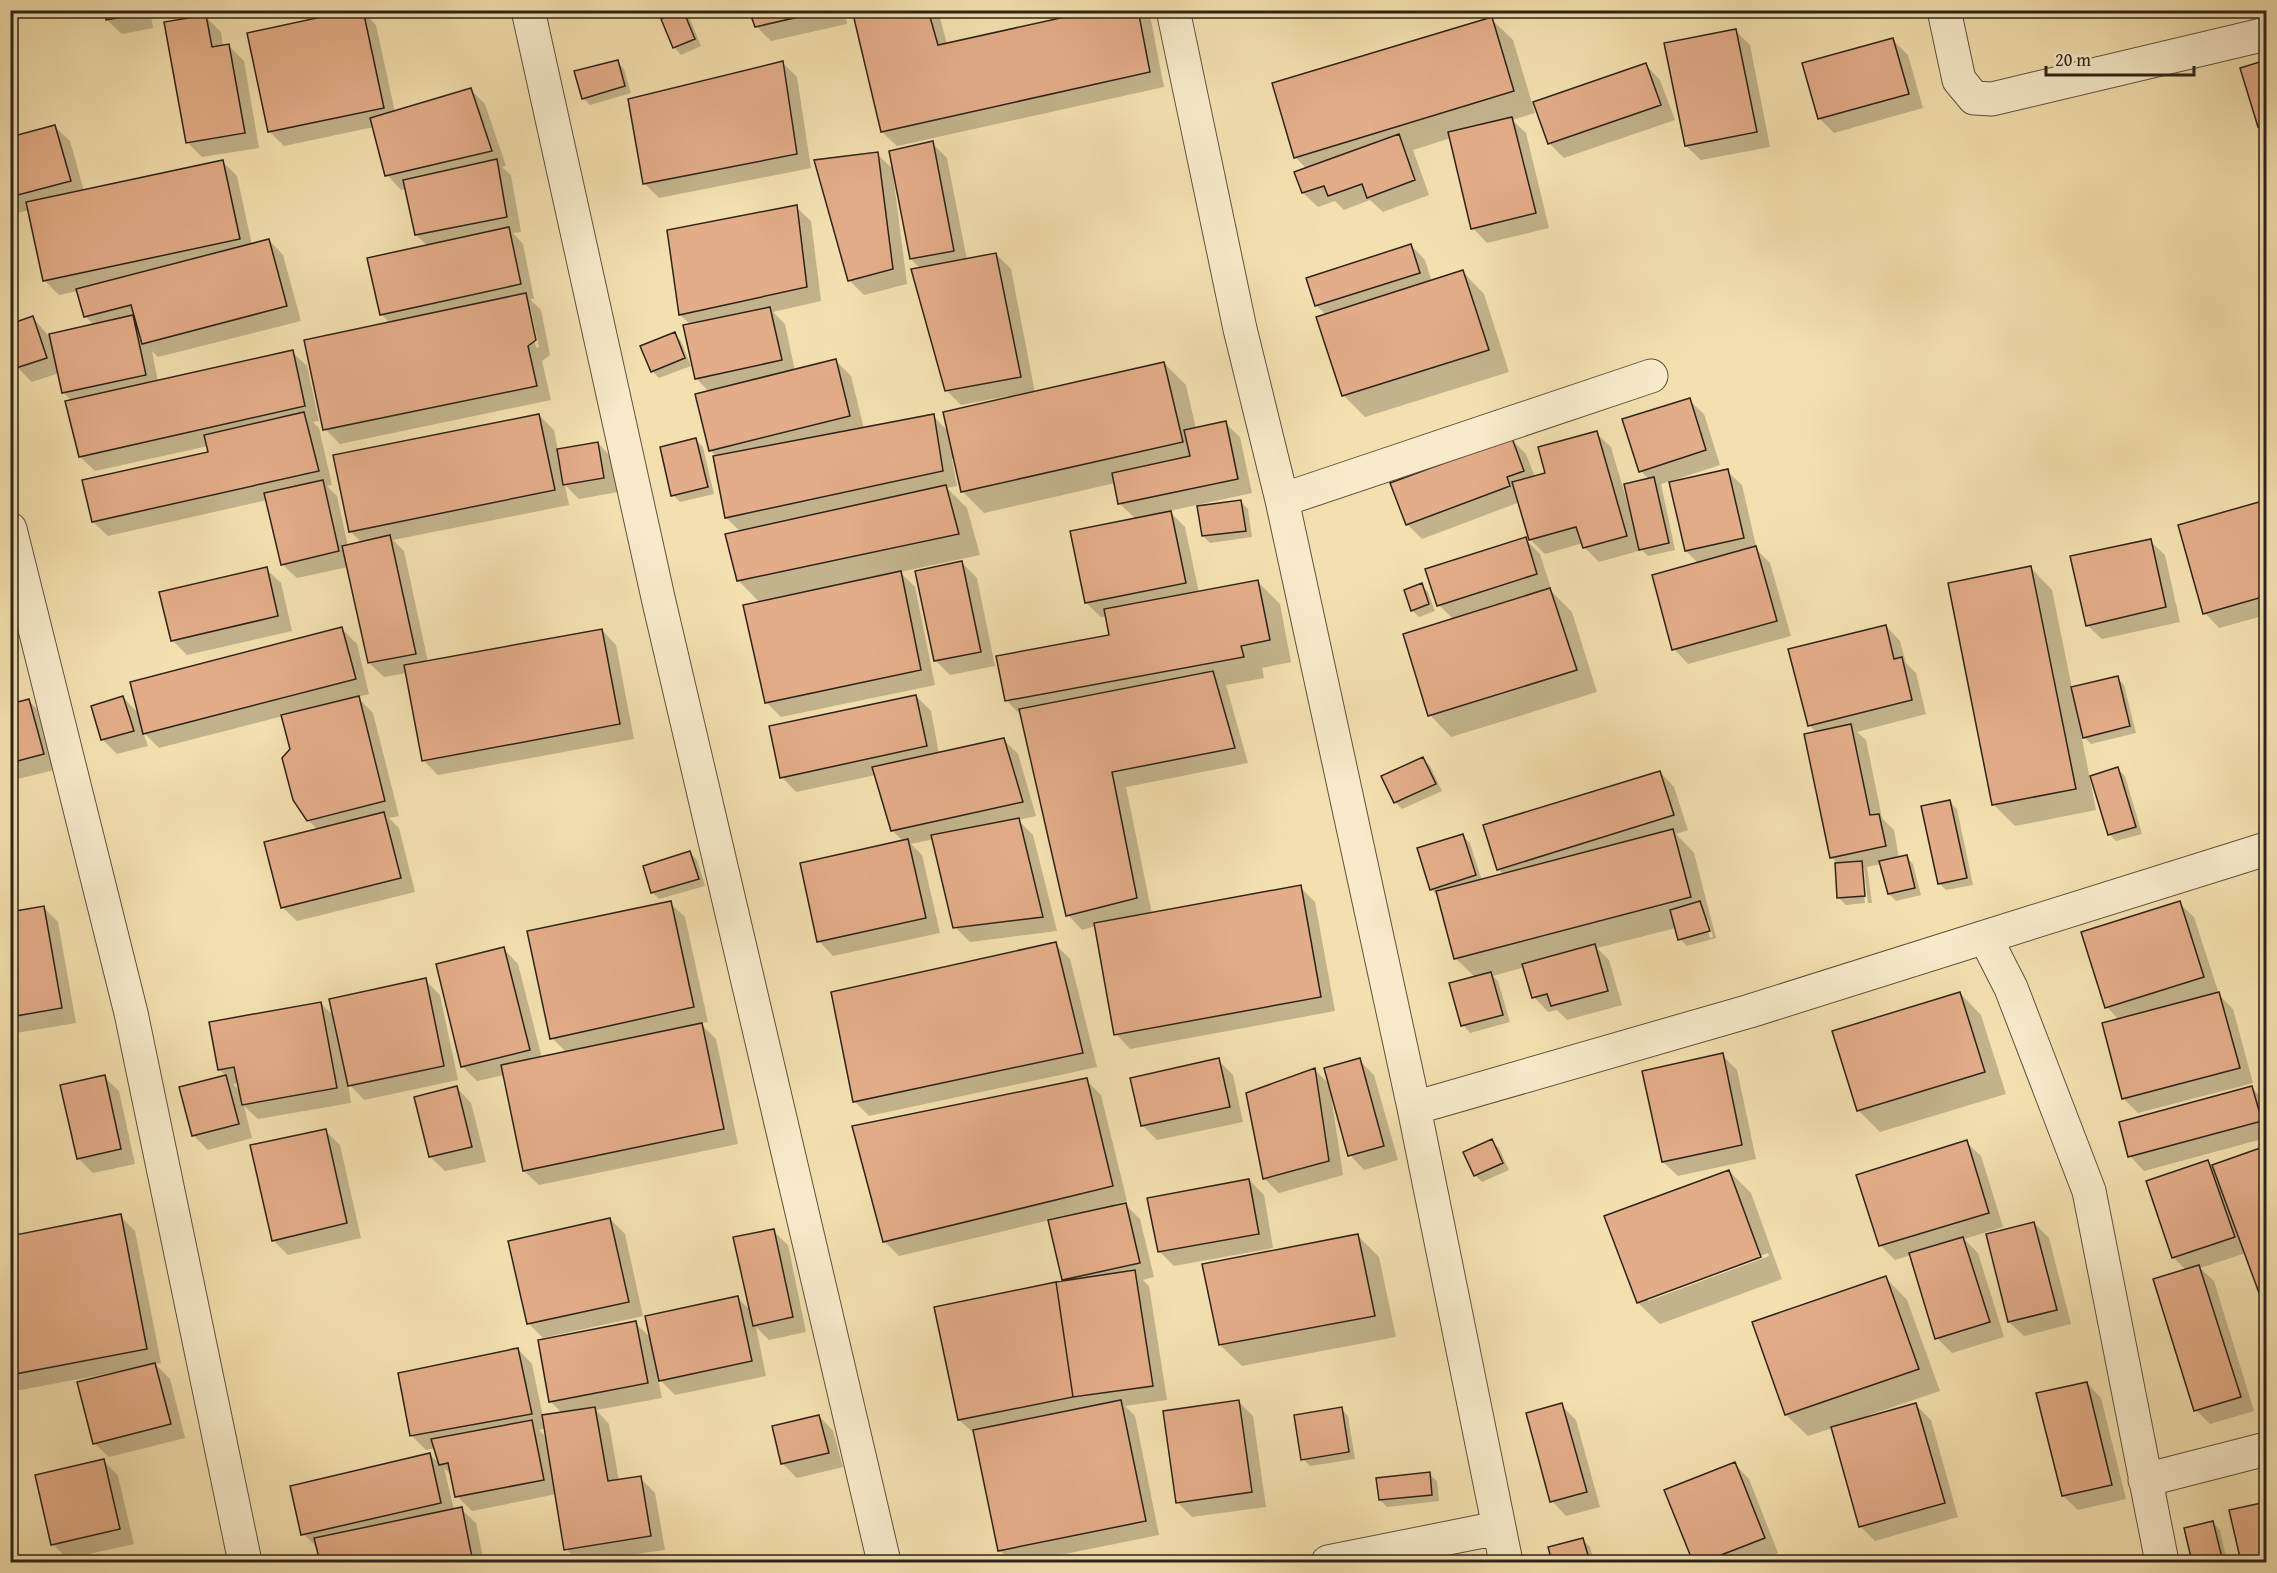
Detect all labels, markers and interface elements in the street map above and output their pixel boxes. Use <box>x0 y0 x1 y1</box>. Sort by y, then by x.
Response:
scale bar <box>2046 39 2194 77</box>
text: 20 m <box>2055 46 2091 73</box>

